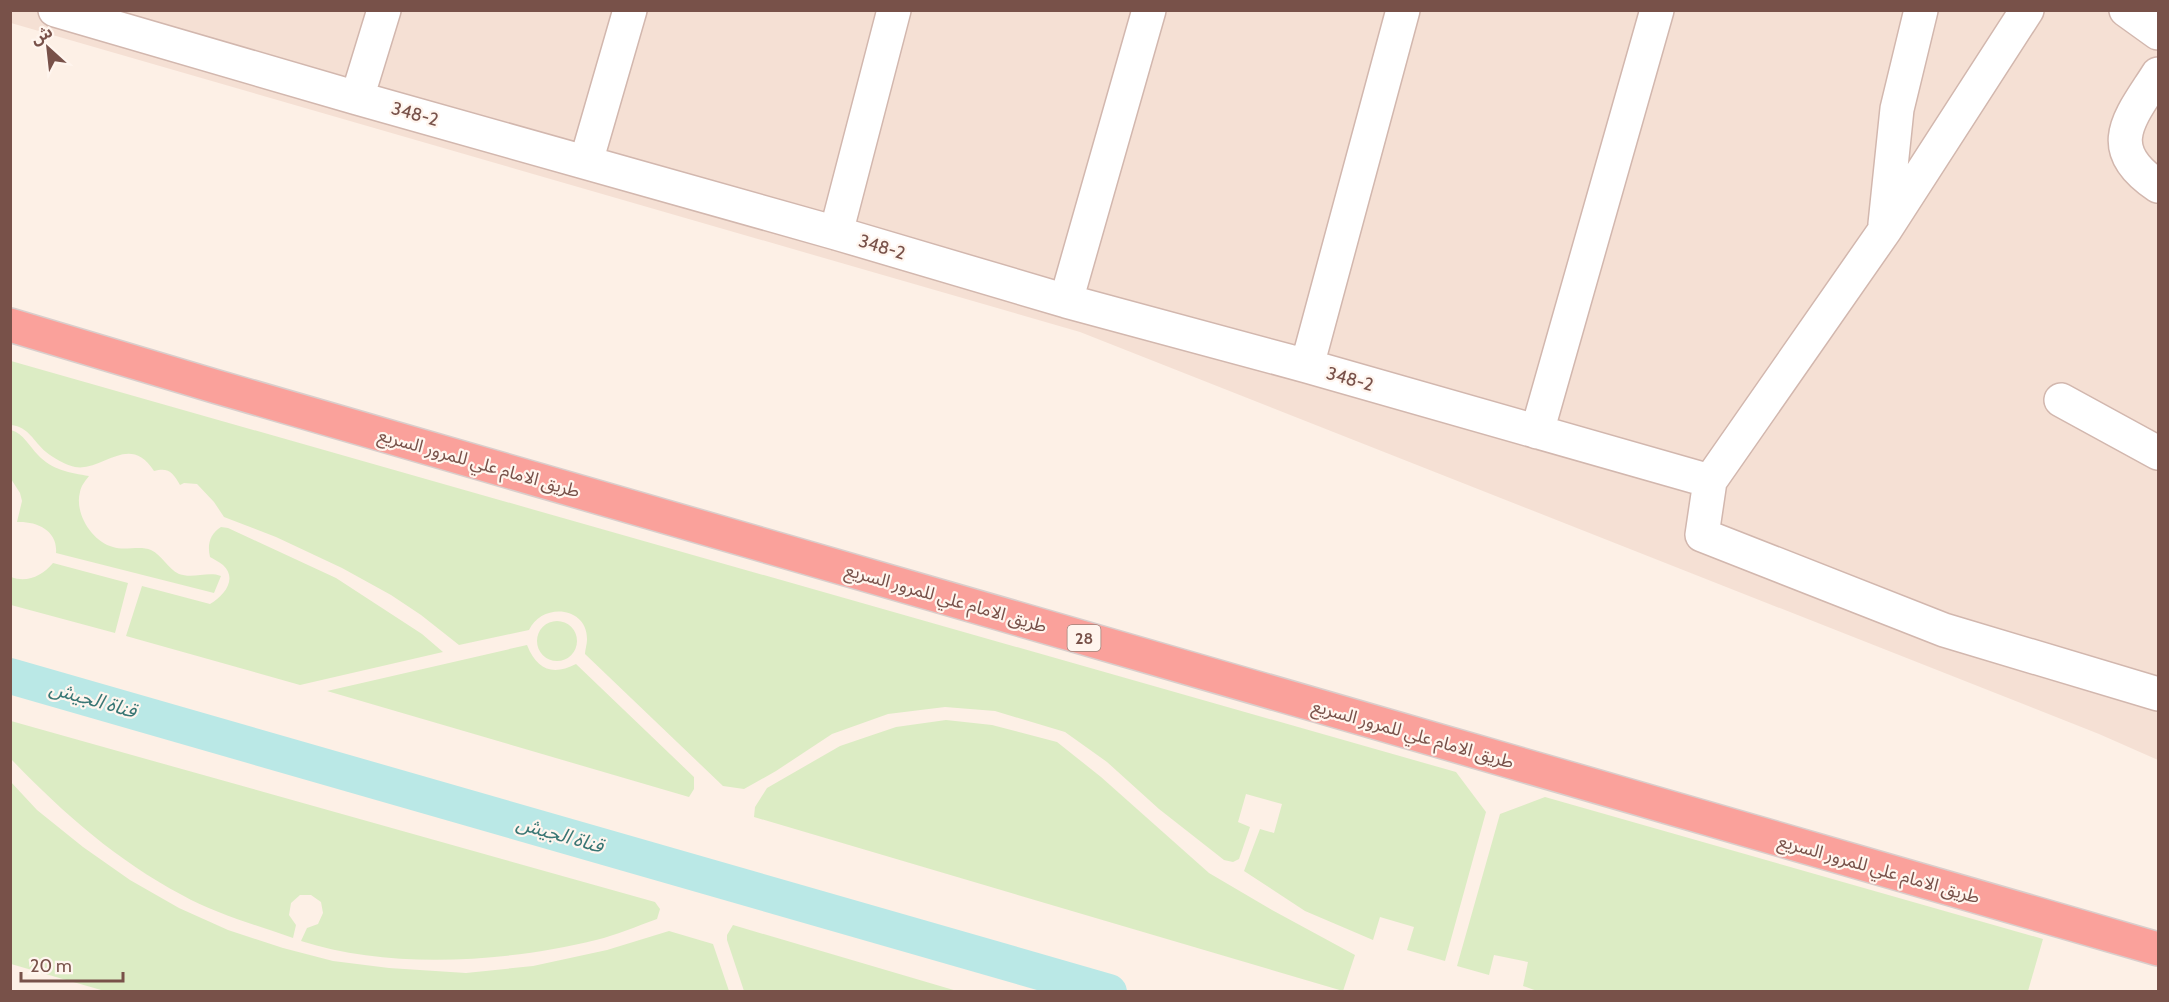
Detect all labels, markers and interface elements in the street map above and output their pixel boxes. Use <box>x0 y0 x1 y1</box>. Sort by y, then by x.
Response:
north arrow <box>18 18 78 78</box>
text: ش <box>27 22 56 49</box>
street label: 348-2 <box>389 97 441 131</box>
street label: 348-2 <box>856 229 908 265</box>
street label: 348-2 <box>1324 362 1376 396</box>
street label: طريق الامام علي للمرور السريع <box>375 424 582 505</box>
street label: طريق الامام علي للمرور السريع <box>842 559 1049 640</box>
road number: 28 <box>1068 625 1100 651</box>
water label: قناة الجيش <box>47 675 141 723</box>
street label: طريق الامام علي للمرور السريع <box>1309 695 1516 776</box>
water label: قناة الجيش <box>514 810 608 858</box>
street label: طريق الامام علي للمرور السريع <box>1775 830 1982 911</box>
scale bar <box>21 945 123 983</box>
text: 20 m <box>30 955 72 977</box>

